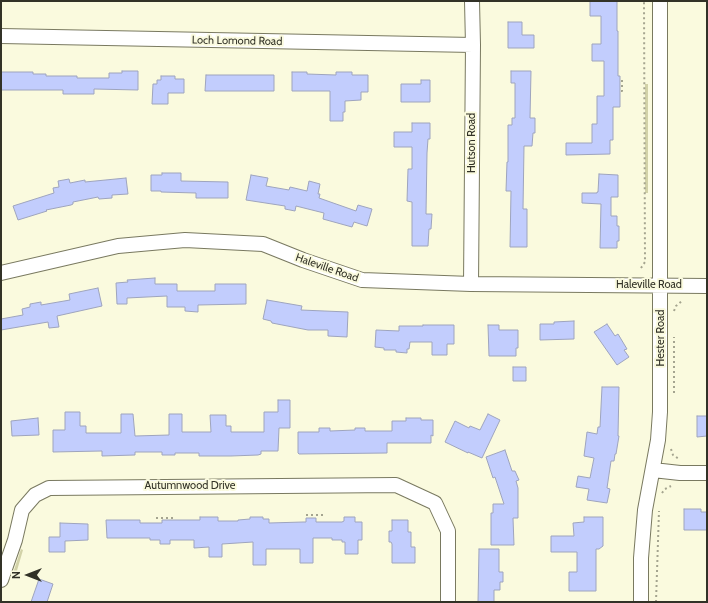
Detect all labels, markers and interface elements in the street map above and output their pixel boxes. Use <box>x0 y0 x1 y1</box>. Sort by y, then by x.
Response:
street label: Loch Lomond Road <box>192 34 282 48</box>
street label: Hutson Road <box>465 113 479 173</box>
street label: Haleville Road <box>294 251 360 285</box>
street label: Haleville Road <box>616 278 682 292</box>
street label: Hester Road <box>654 310 668 366</box>
street label: Autumnwood Drive <box>145 479 235 493</box>
north arrow <box>8 555 48 595</box>
text: N <box>9 571 23 579</box>

